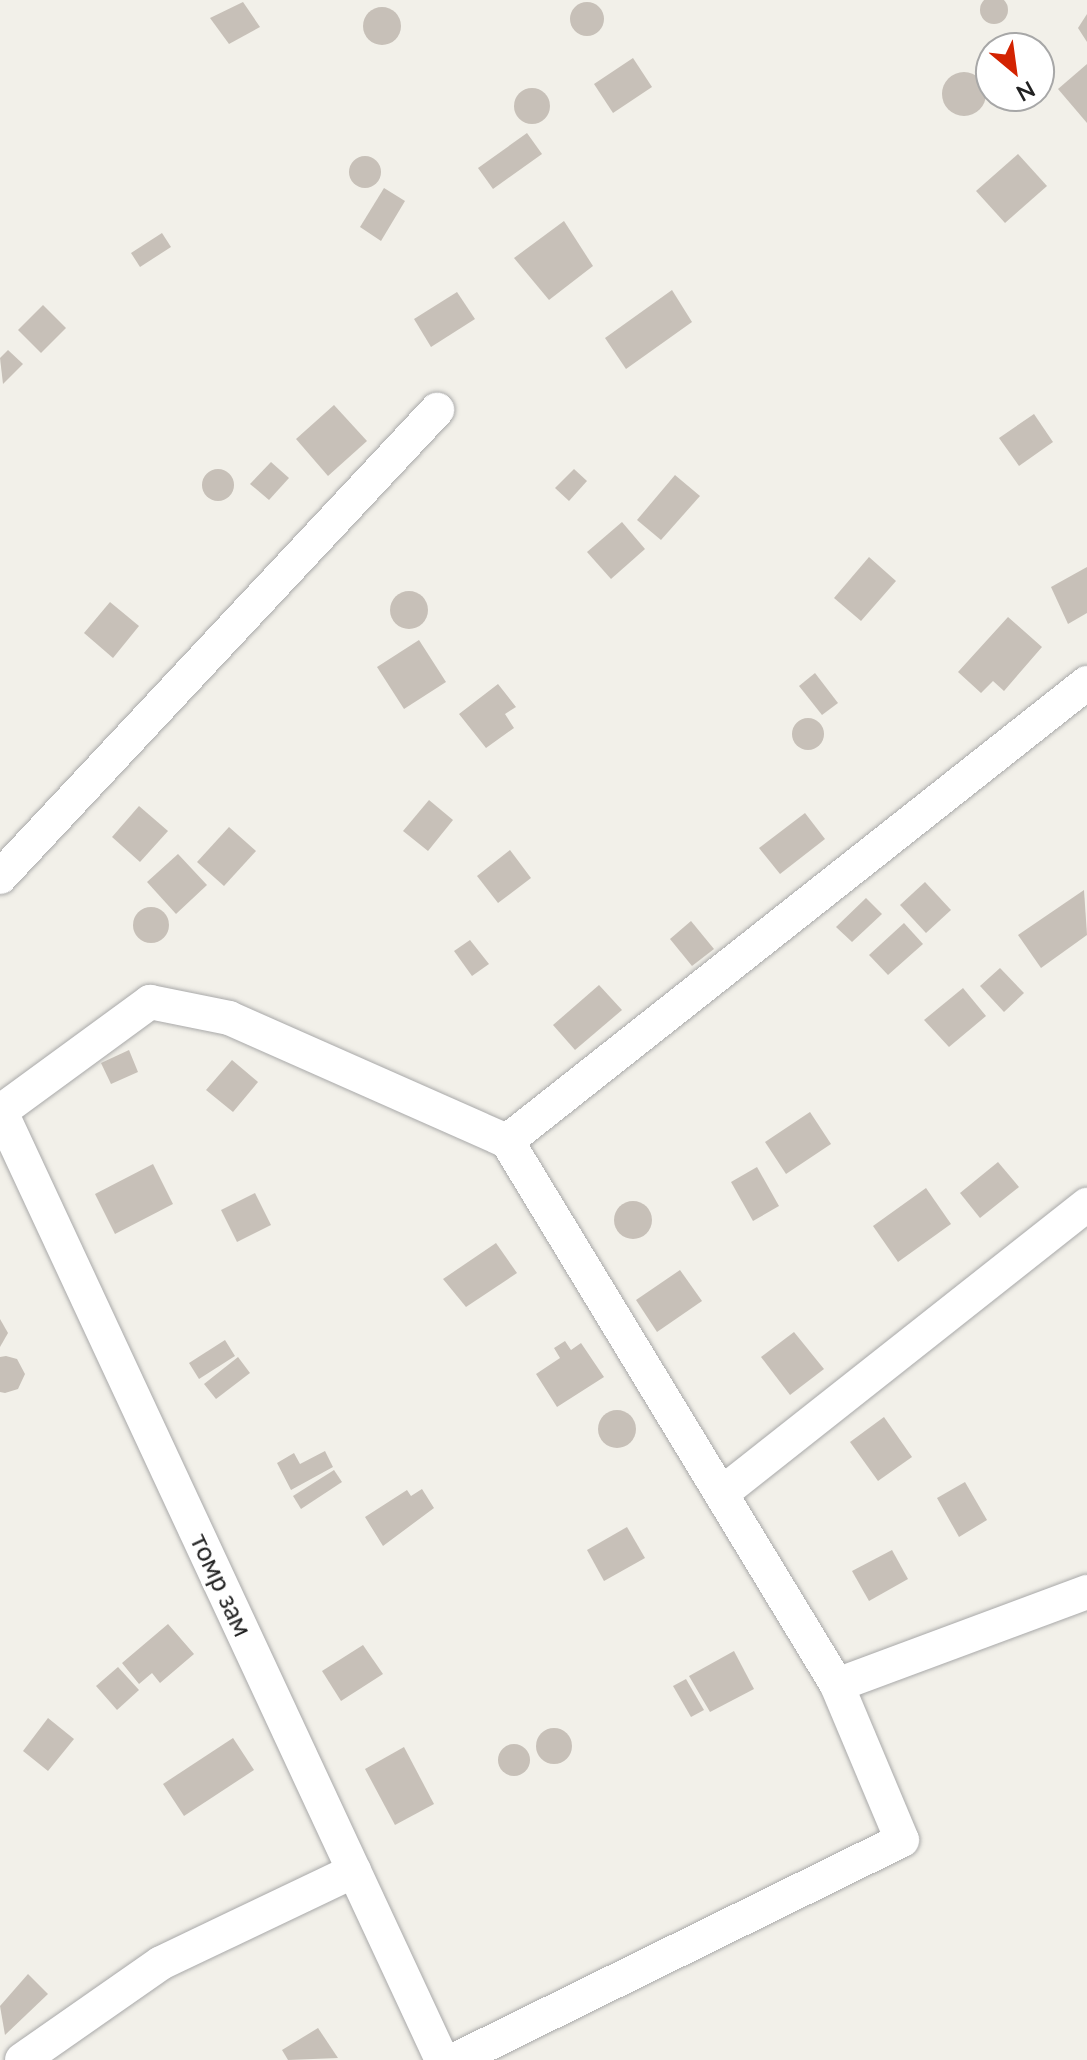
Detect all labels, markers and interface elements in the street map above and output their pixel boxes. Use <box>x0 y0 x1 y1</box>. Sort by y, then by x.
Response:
north arrow <box>975 32 1055 112</box>
text: N <box>1012 76 1040 108</box>
street label: томр зам <box>184 1529 258 1641</box>

